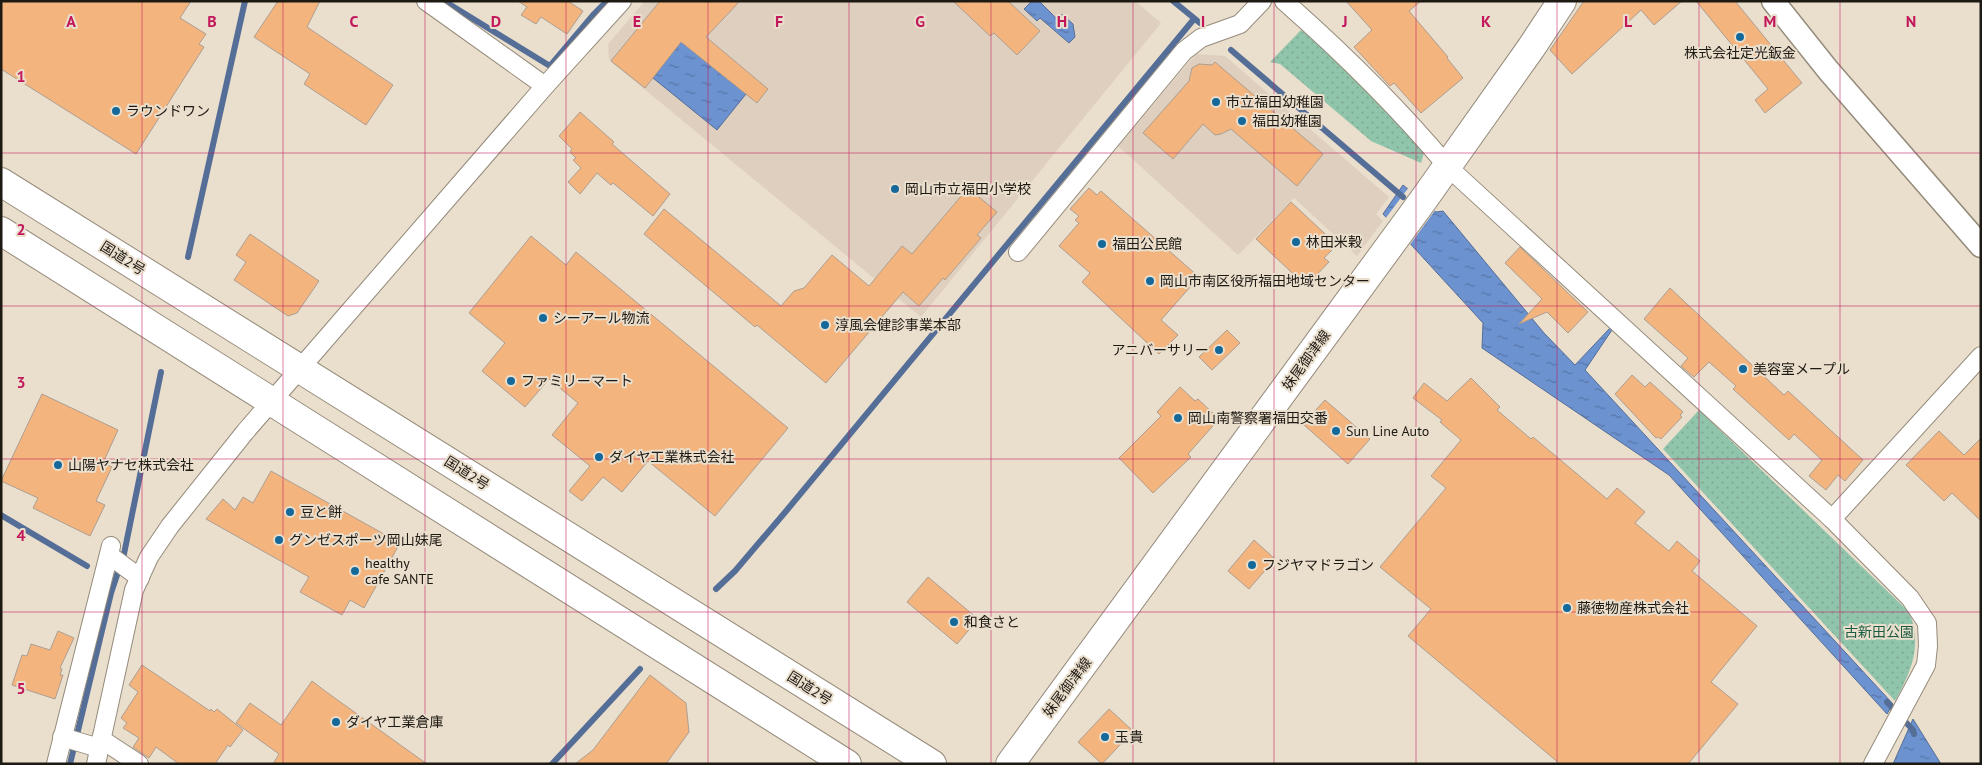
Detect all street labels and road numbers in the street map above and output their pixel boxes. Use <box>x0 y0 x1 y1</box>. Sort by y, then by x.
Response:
street label: 国道2号 <box>97 237 149 279</box>
street label: 妹尾御津線 <box>1278 326 1334 394</box>
street label: 国道2号 <box>441 452 493 494</box>
street label: 妹尾御津線 <box>1039 654 1095 720</box>
street label: 国道2号 <box>784 667 836 709</box>

